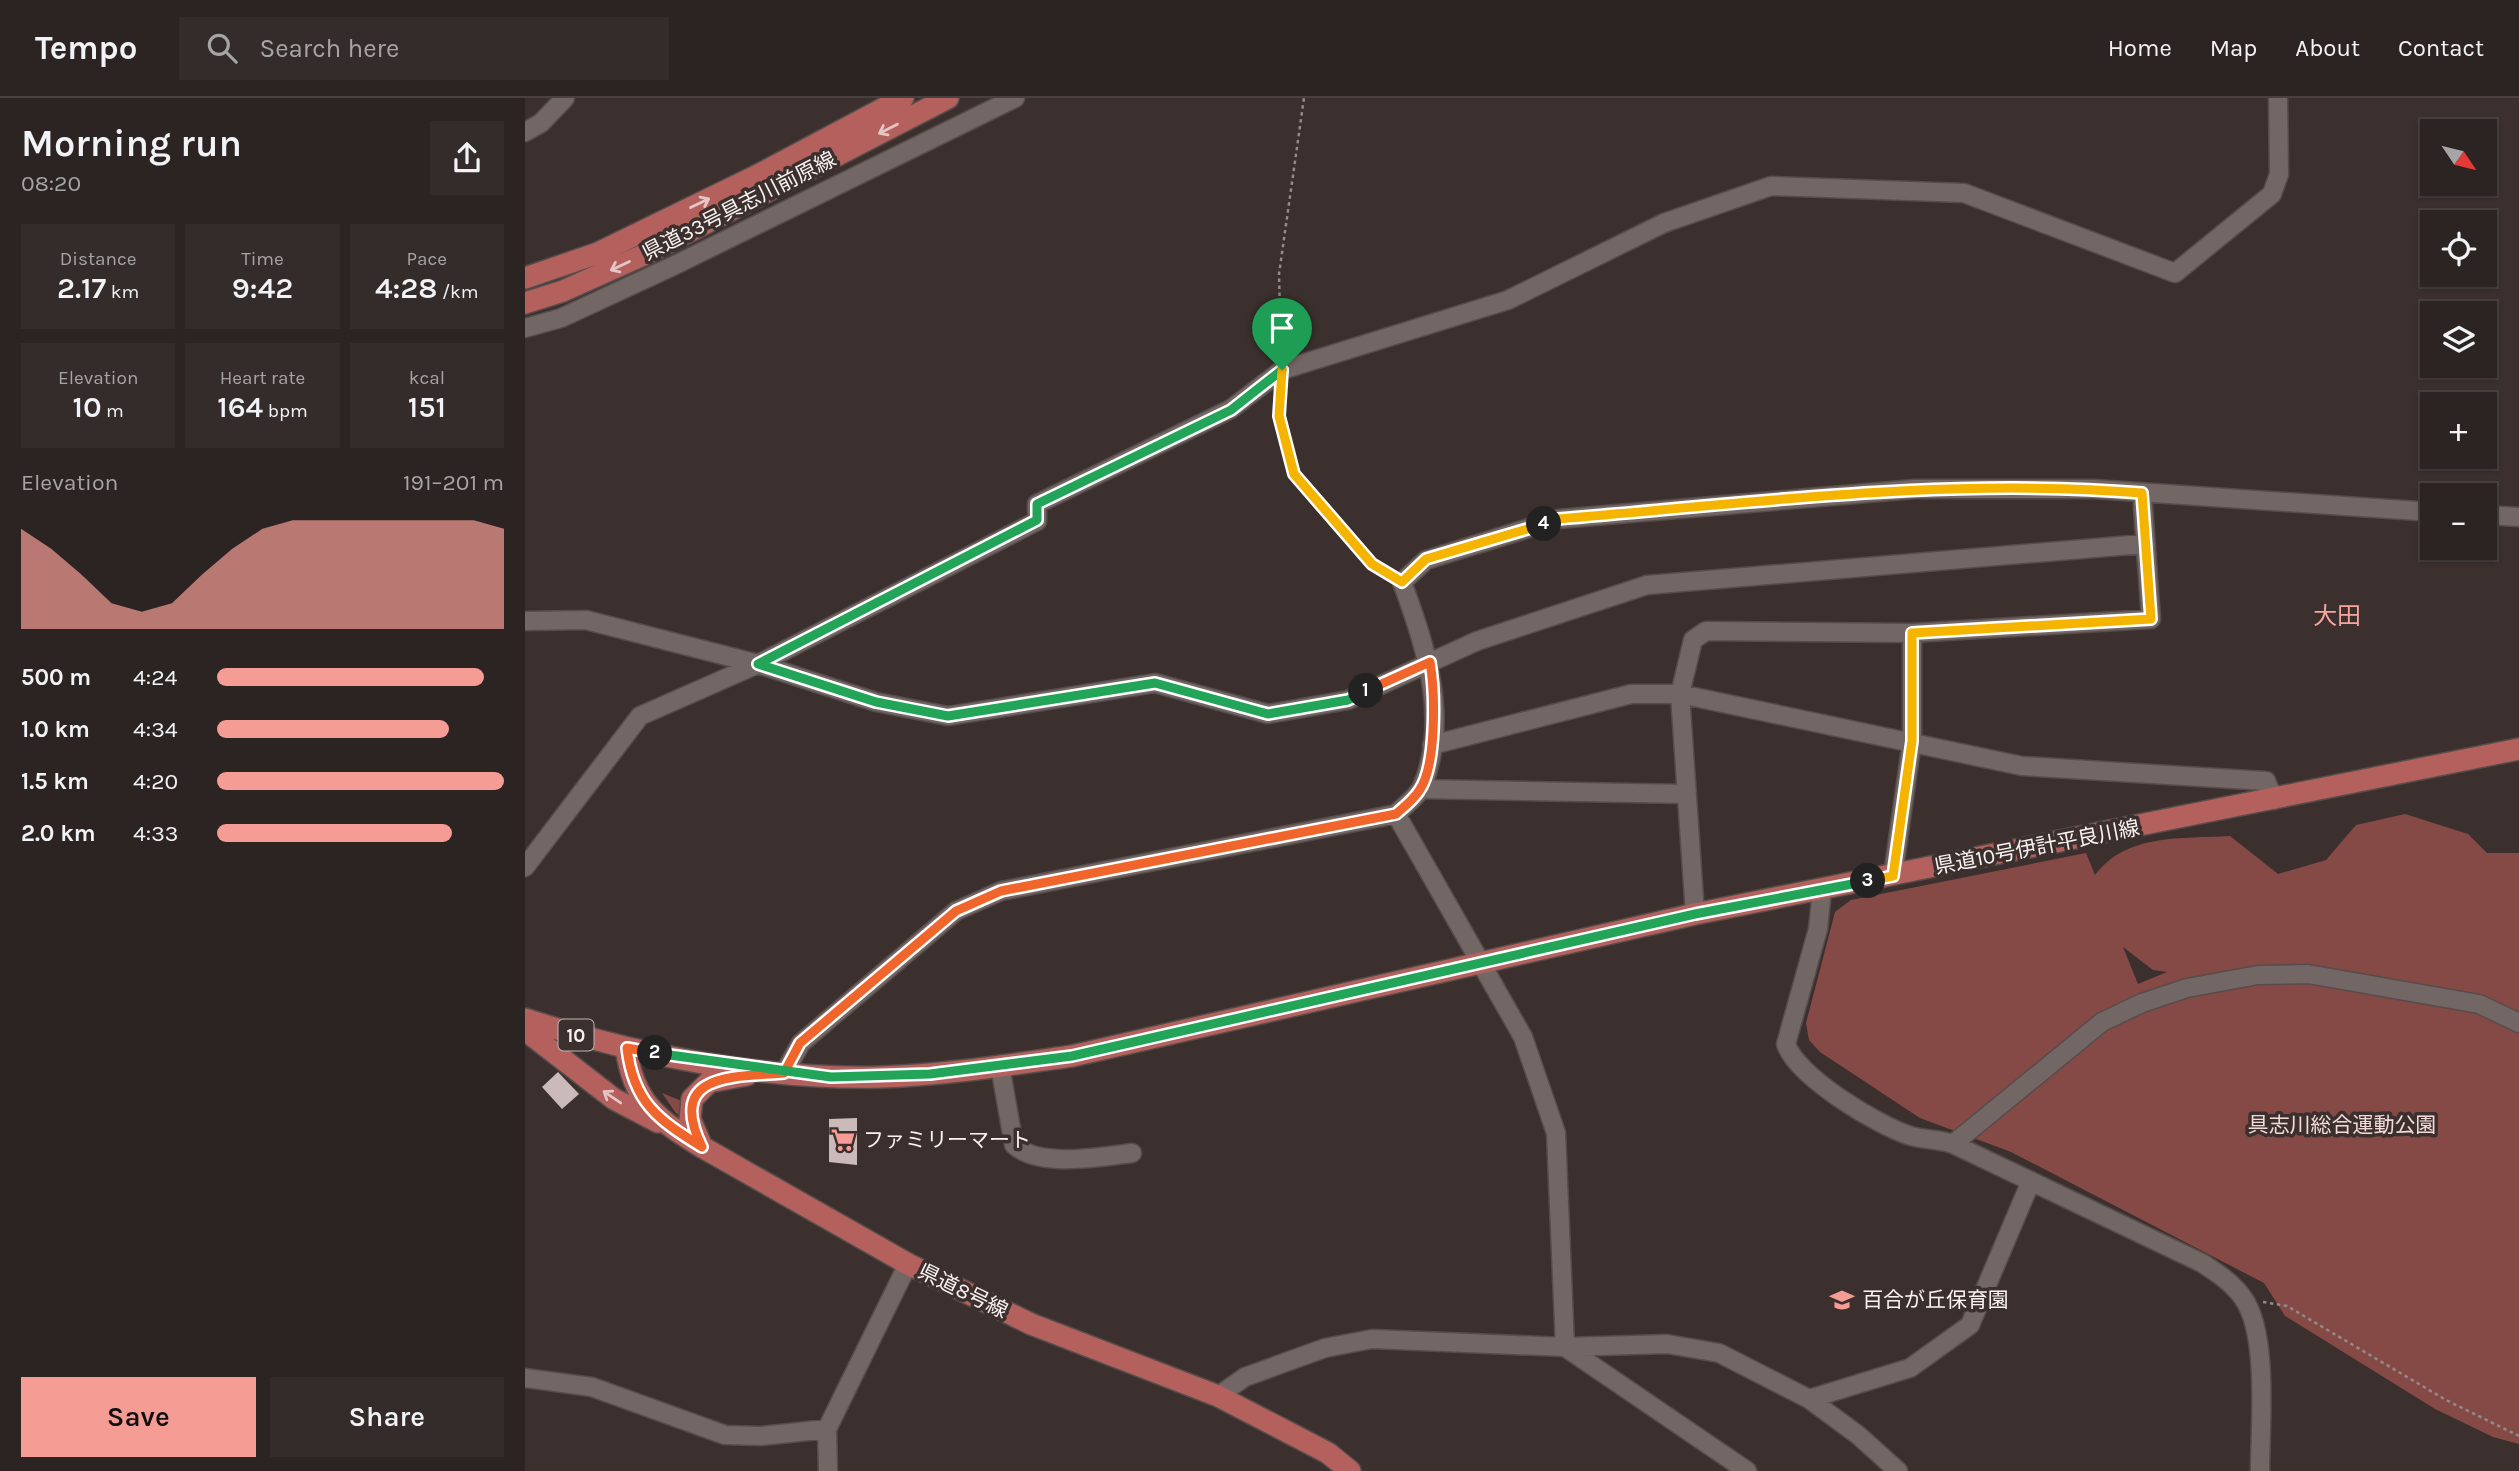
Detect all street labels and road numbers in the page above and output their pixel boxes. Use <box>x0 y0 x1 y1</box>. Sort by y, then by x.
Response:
street label: 県道33号具志川前原線 <box>638 147 840 265</box>
street label: 県道10号伊計平良川線 <box>1932 815 2142 879</box>
road number: 10 <box>559 1020 593 1051</box>
street label: 県道8号線 <box>914 1259 1012 1323</box>

